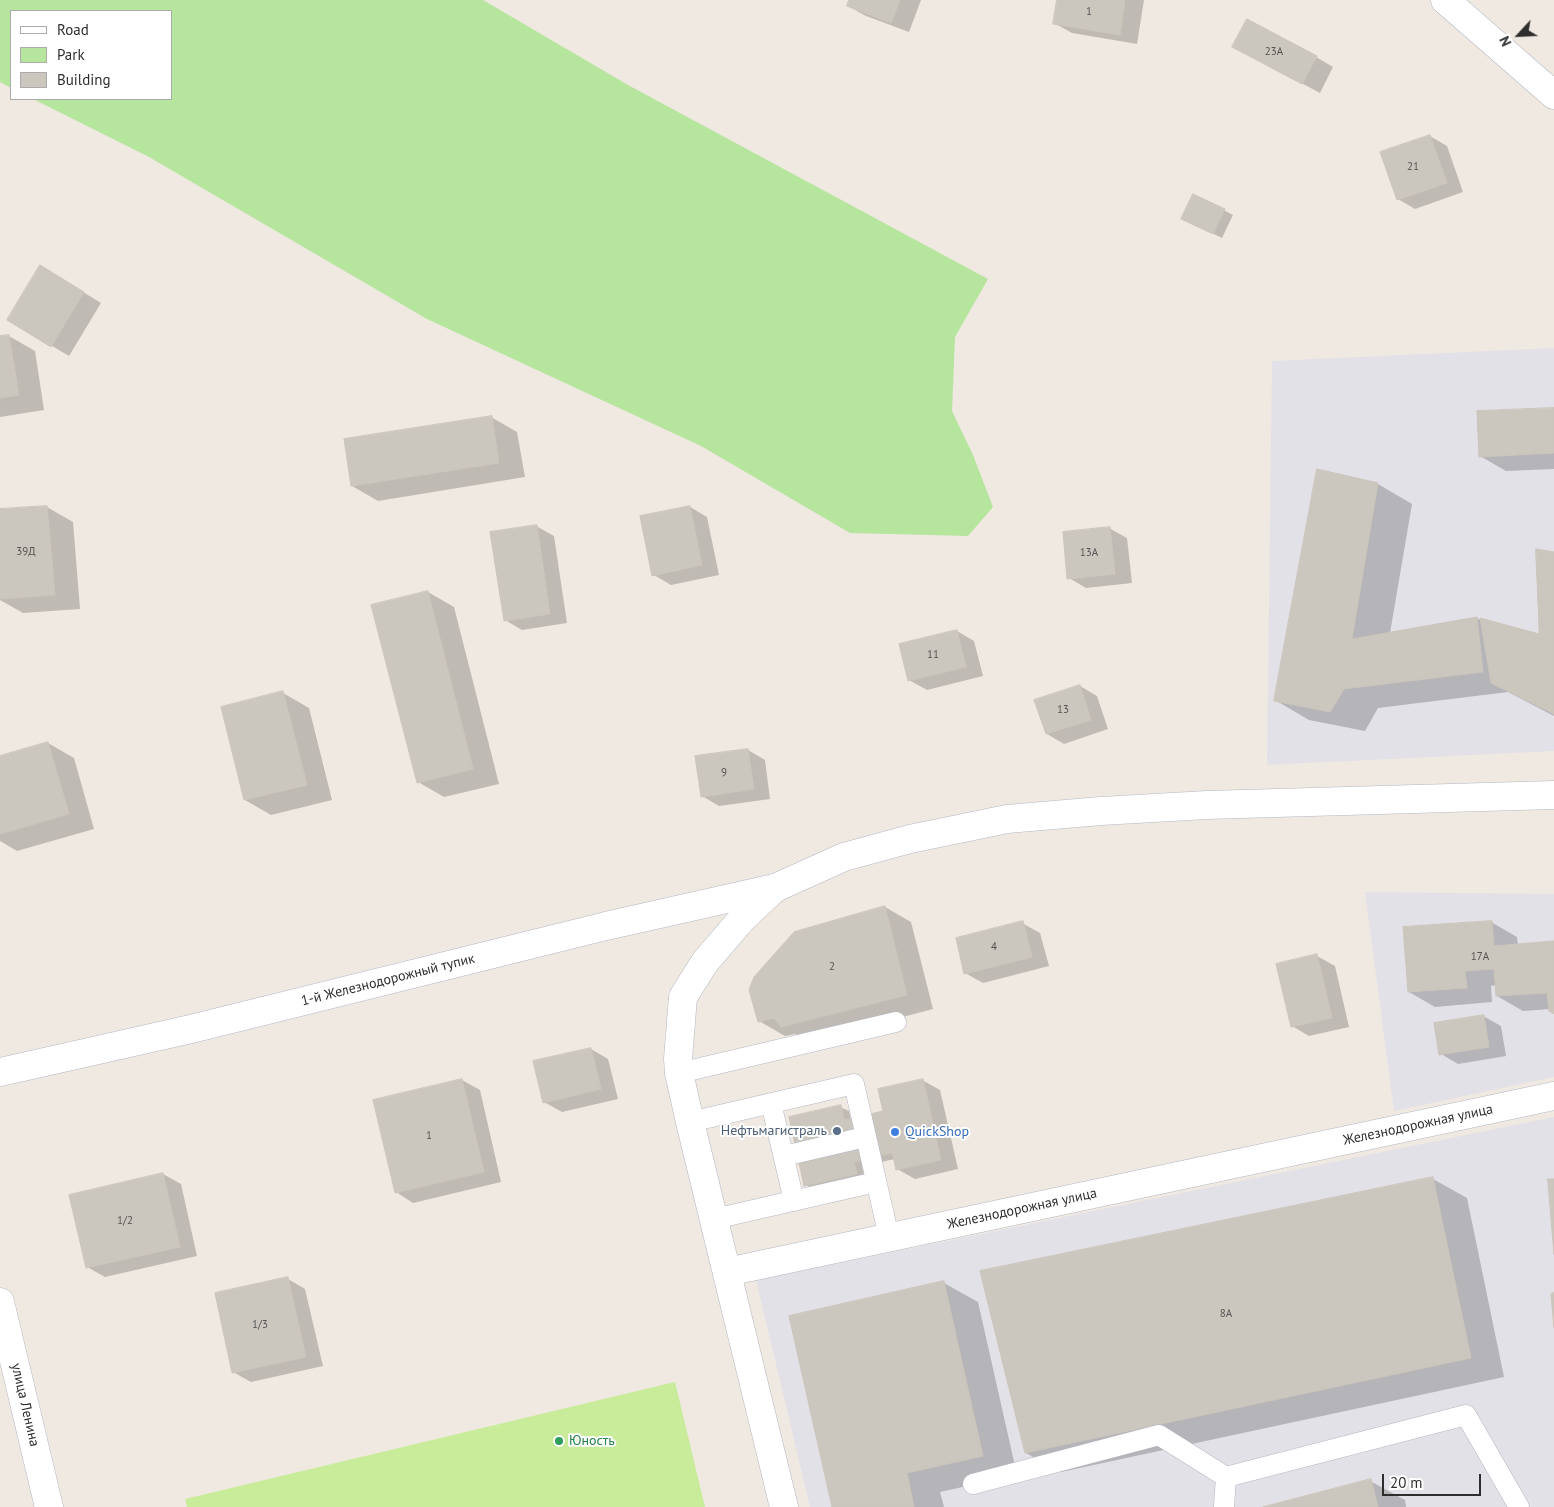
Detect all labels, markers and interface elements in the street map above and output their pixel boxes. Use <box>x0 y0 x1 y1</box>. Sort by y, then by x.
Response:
house number: 1 <box>1086 5 1092 19</box>
legend <box>10 10 172 100</box>
north arrow <box>1494 10 1544 60</box>
text: Road <box>57 20 89 39</box>
text: N <box>1495 33 1516 49</box>
text: Park <box>57 45 85 64</box>
house number: 23А <box>1265 45 1283 59</box>
text: Building <box>57 70 111 89</box>
house number: 21 <box>1407 160 1419 174</box>
house number: 39Д <box>16 545 36 559</box>
house number: 13А <box>1080 546 1098 560</box>
house number: 11 <box>927 648 939 662</box>
house number: 13 <box>1057 703 1069 717</box>
house number: 9 <box>721 766 727 780</box>
house number: 4 <box>991 940 997 954</box>
street label: 1-й Железнодорожный тупик <box>299 950 477 1010</box>
house number: 17А <box>1471 950 1489 964</box>
house number: 2 <box>829 960 835 974</box>
street label: Железнодорожная улица <box>1342 1101 1494 1149</box>
place label: Нефтьмагистраль <box>721 1123 827 1139</box>
place label: QuickShop <box>905 1124 969 1140</box>
marker: Нефтьмагистраль <box>831 1125 843 1137</box>
marker: QuickShop <box>889 1126 901 1138</box>
house number: 1 <box>426 1129 432 1143</box>
street label: Железнодорожная улица <box>946 1185 1098 1233</box>
house number: 1/2 <box>117 1214 133 1228</box>
house number: 8А <box>1220 1307 1232 1321</box>
house number: 1/3 <box>252 1318 268 1332</box>
street label: улица Ленина <box>7 1362 43 1448</box>
place label: Юность <box>569 1433 615 1449</box>
marker: Юность <box>553 1435 565 1447</box>
scale bar <box>1384 1464 1483 1496</box>
text: 20 m <box>1390 1473 1423 1492</box>

